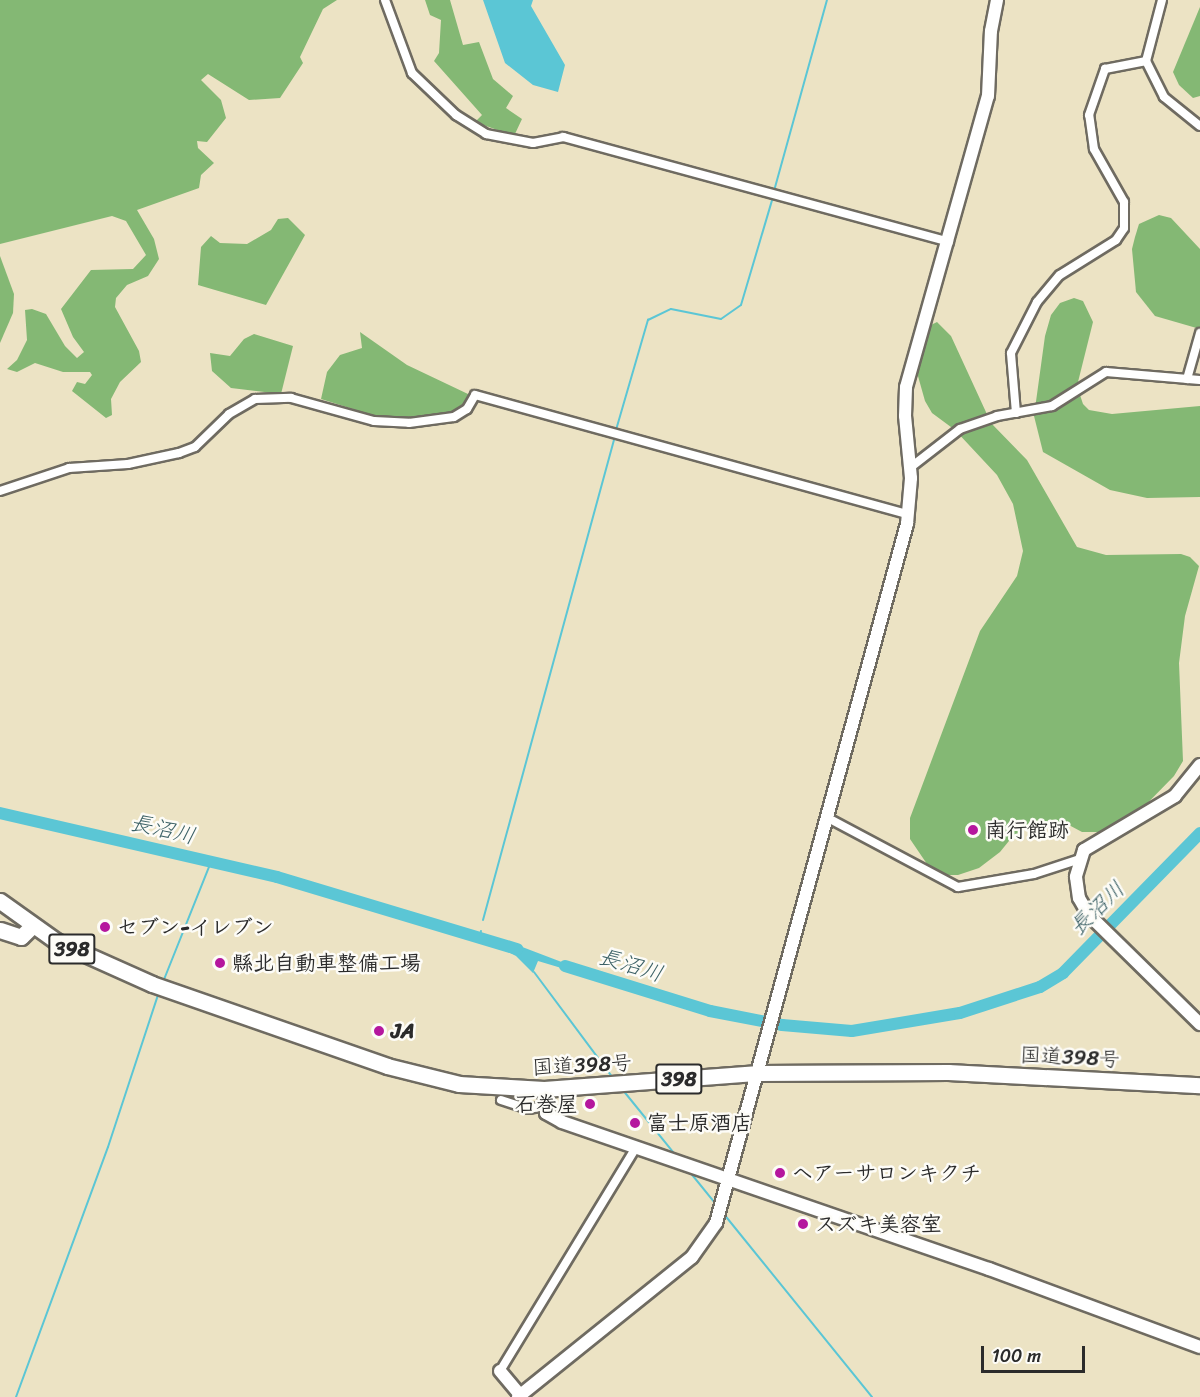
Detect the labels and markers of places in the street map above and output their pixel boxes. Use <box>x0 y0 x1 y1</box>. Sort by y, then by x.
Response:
place label: 南行館跡 <box>985 817 1069 843</box>
marker: 南行館跡 <box>966 823 980 837</box>
place label: セブン-イレブン <box>117 914 274 940</box>
marker: セブン-イレブン <box>98 920 112 934</box>
place label: 縣北自動車整備工場 <box>232 950 421 976</box>
marker: 縣北自動車整備工場 <box>213 956 227 970</box>
place label: JA <box>391 1018 415 1044</box>
marker: JA <box>372 1024 386 1038</box>
place label: 石巻屋 <box>515 1091 578 1117</box>
marker: 石巻屋 <box>583 1097 597 1111</box>
place label: 富士原酒店 <box>647 1110 752 1136</box>
marker: 富士原酒店 <box>628 1116 642 1130</box>
place label: ヘアーサロンキクチ <box>792 1160 980 1186</box>
marker: ヘアーサロンキクチ <box>773 1166 787 1180</box>
place label: スズキ美容室 <box>815 1211 941 1237</box>
marker: スズキ美容室 <box>796 1217 810 1231</box>

